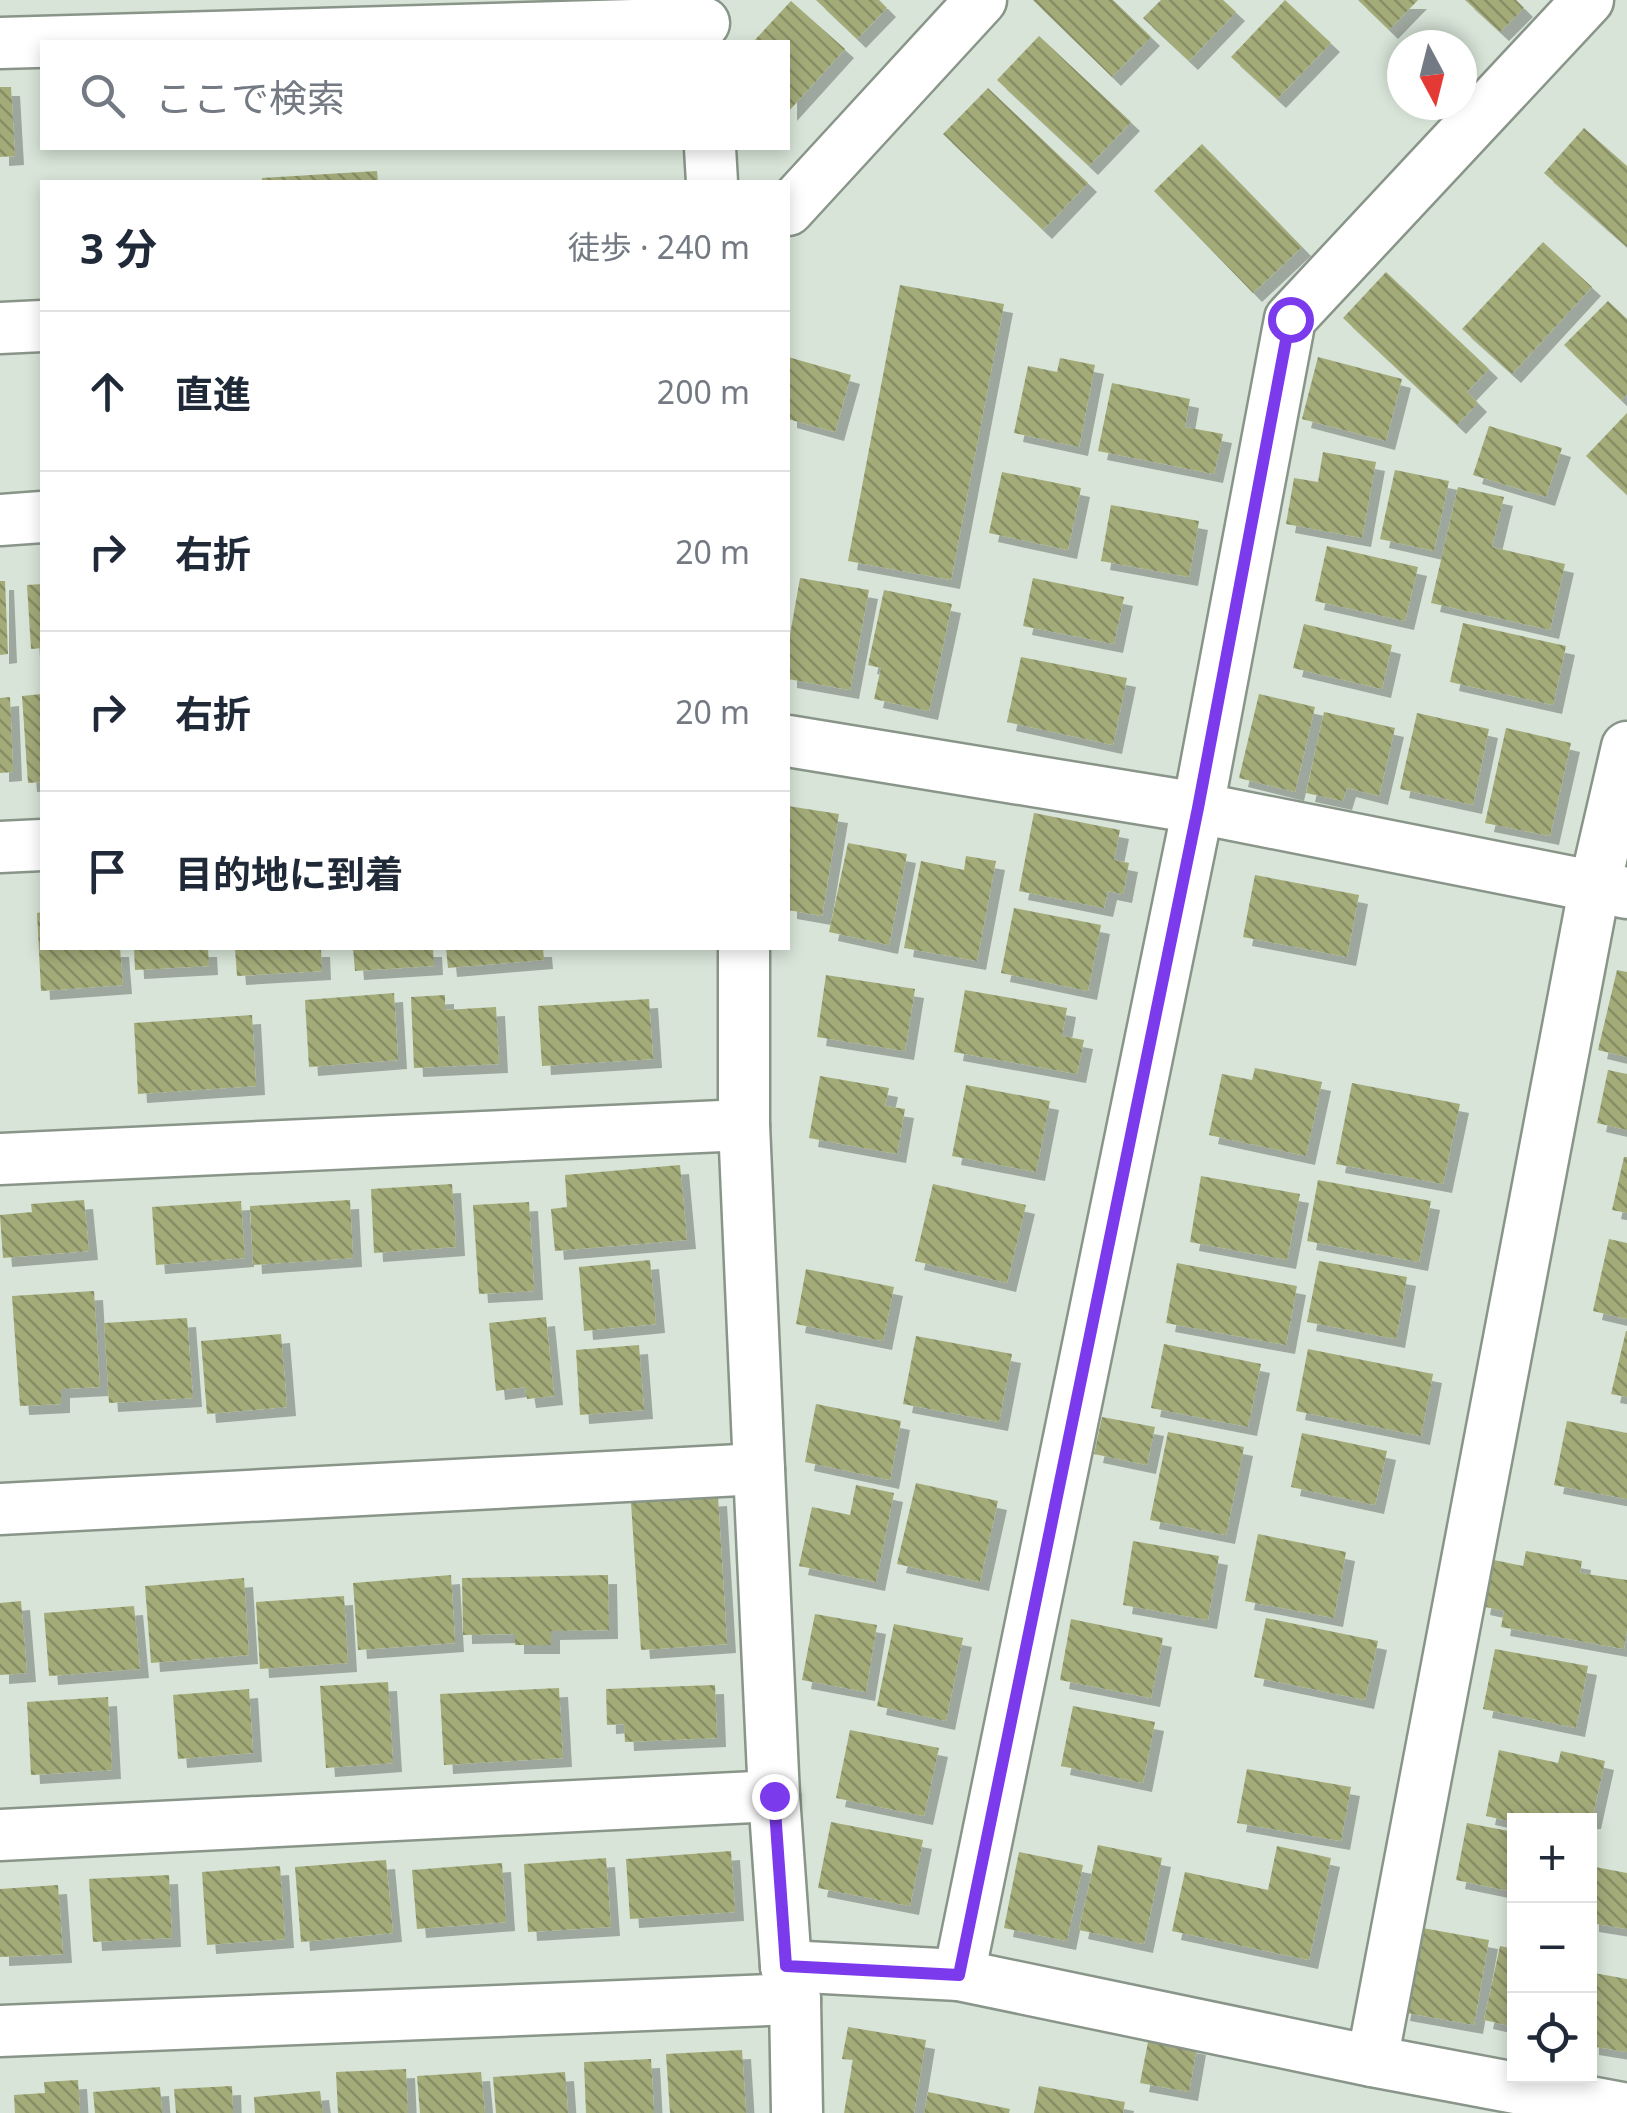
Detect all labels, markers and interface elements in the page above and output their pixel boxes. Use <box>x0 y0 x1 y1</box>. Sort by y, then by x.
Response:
north arrow <box>1387 30 1477 120</box>
search box <box>40 40 790 150</box>
icon: search <box>75 68 130 123</box>
text: ここで検索 <box>155 71 345 123</box>
text: 3 分 <box>80 219 157 276</box>
text: 徒歩 · 240 m <box>568 225 750 268</box>
route start <box>1268 297 1314 343</box>
icon: ahead <box>80 364 135 419</box>
text: 直進 <box>175 367 251 419</box>
text: 200 m <box>657 370 750 413</box>
icon: right <box>80 524 135 579</box>
text: 右折 <box>175 527 251 579</box>
text: 20 m <box>675 530 750 573</box>
icon: right <box>80 684 135 739</box>
text: 右折 <box>175 687 251 739</box>
text: 20 m <box>675 690 750 733</box>
icon: arrive <box>80 844 135 899</box>
text: 目的地に到着 <box>175 847 403 899</box>
route end <box>752 1774 798 1820</box>
map controls <box>1507 1813 1597 2083</box>
button: + <box>1507 1813 1597 1903</box>
button: − <box>1507 1903 1597 1993</box>
button: locate <box>1507 1993 1597 2083</box>

